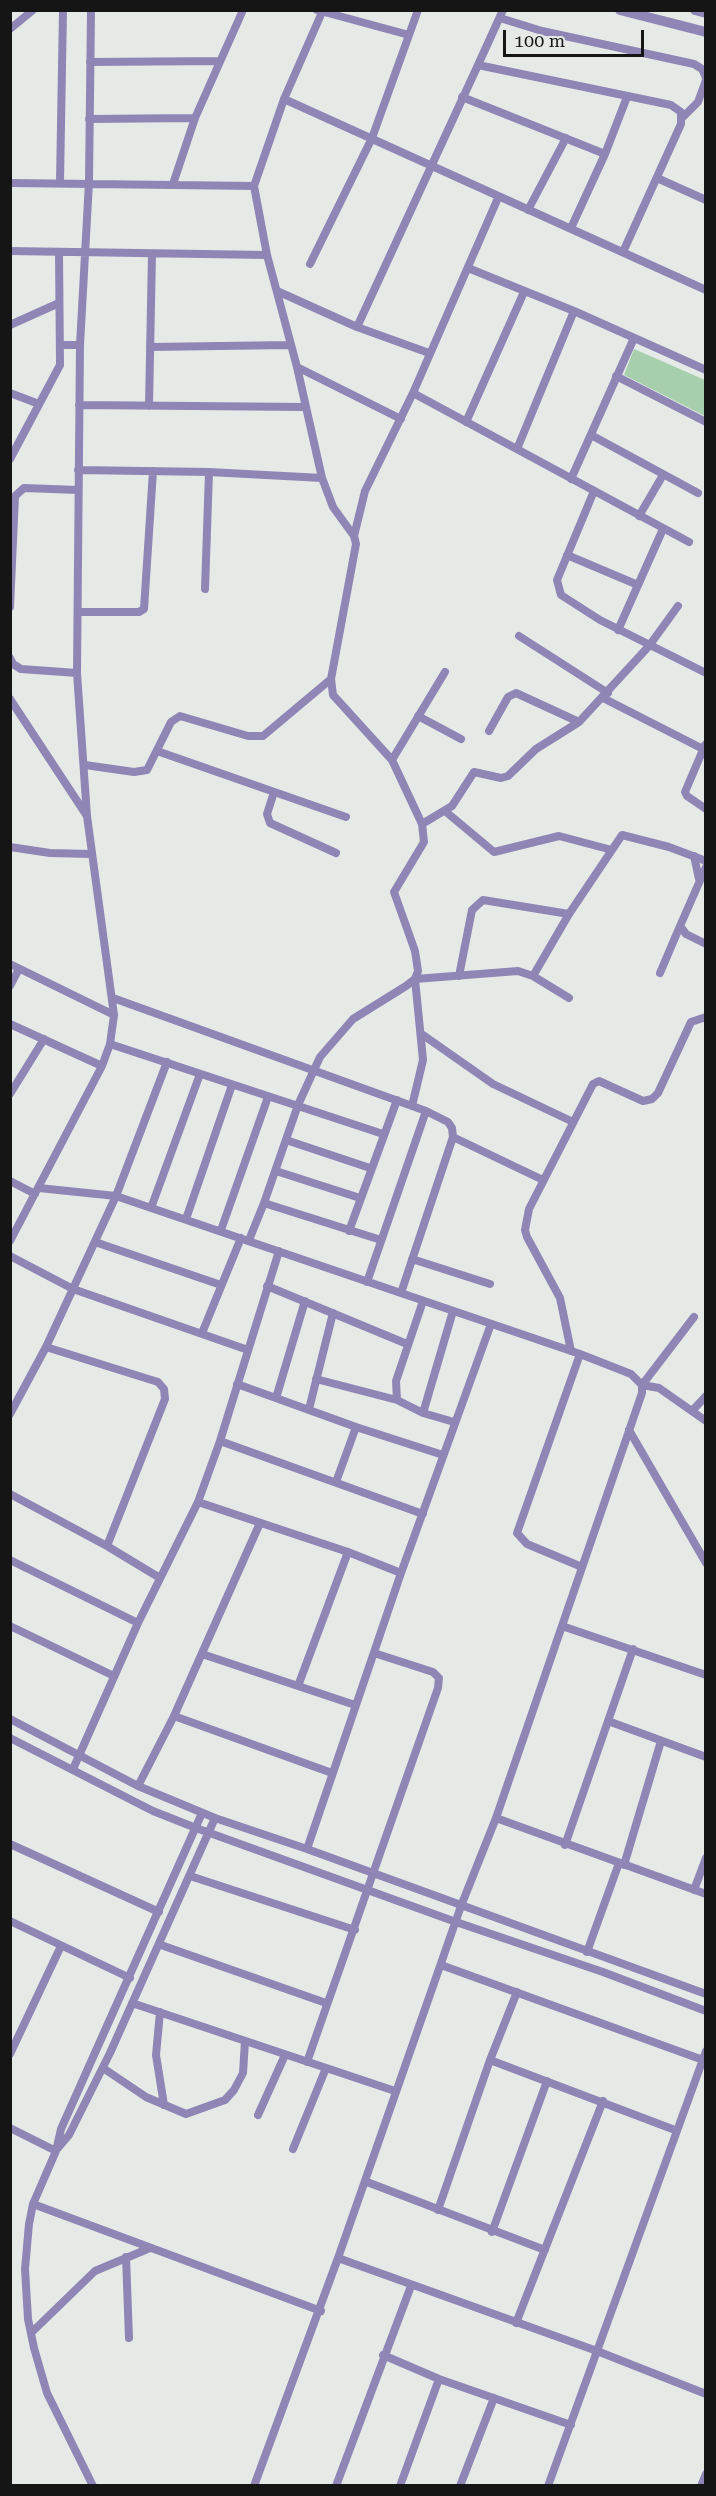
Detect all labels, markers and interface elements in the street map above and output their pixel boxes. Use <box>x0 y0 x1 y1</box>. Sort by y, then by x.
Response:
scale bar <box>506 18 647 56</box>
text: 100 m <box>514 30 565 51</box>

